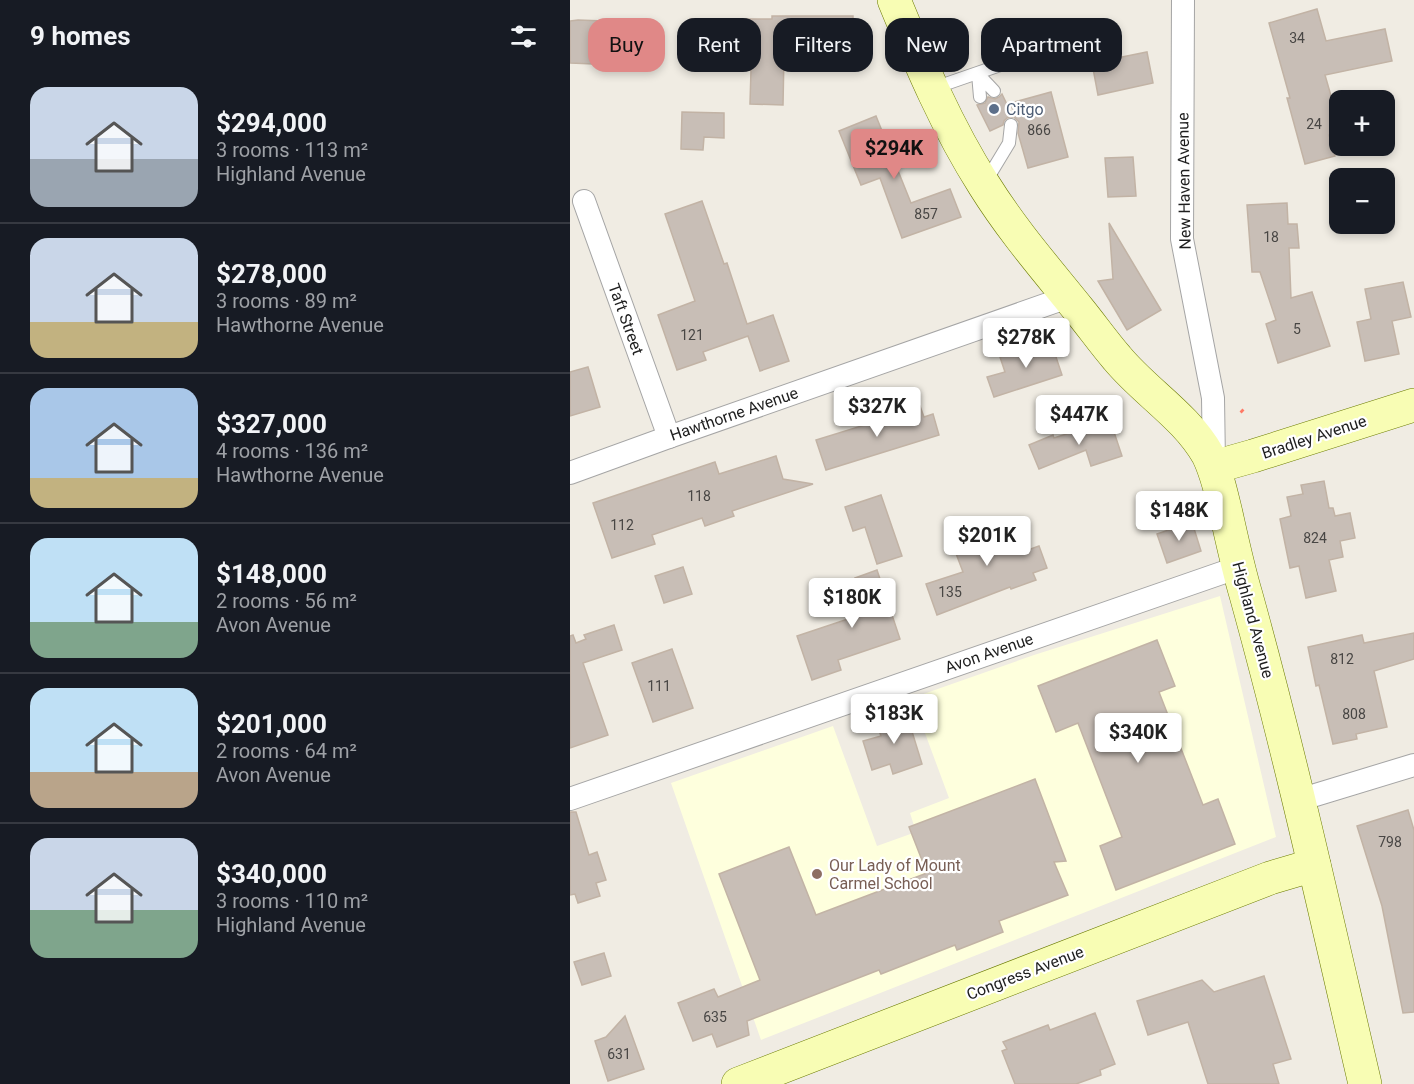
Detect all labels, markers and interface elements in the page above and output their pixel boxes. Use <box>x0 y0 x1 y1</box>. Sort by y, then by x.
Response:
chip: Buy <box>588 18 665 72</box>
chip: Rent <box>677 18 761 72</box>
chip: Filters <box>773 18 873 72</box>
chip: New <box>885 18 969 72</box>
chip: Apartment <box>981 18 1122 72</box>
icon: filters <box>507 20 540 53</box>
text: 9 homes <box>30 21 131 51</box>
house number: 34 <box>1289 30 1305 46</box>
map controls <box>1329 90 1395 234</box>
button: + <box>1329 90 1395 156</box>
place label: Citgo <box>1006 100 1044 119</box>
marker: Citgo <box>987 102 1001 116</box>
text: $294,000 <box>216 108 327 138</box>
icon: home <box>78 111 150 183</box>
street label: New Haven Avenue <box>1173 112 1195 250</box>
house number: 24 <box>1306 116 1322 132</box>
house number: 866 <box>1027 122 1051 138</box>
pin: $294K <box>852 129 936 180</box>
text: $294K <box>865 136 923 160</box>
text: 3 rooms · 113 m² <box>216 138 368 162</box>
text: Highland Avenue <box>216 162 366 186</box>
button: − <box>1329 168 1395 234</box>
house number: 857 <box>914 206 938 222</box>
house number: 18 <box>1263 229 1279 245</box>
text: $278,000 <box>216 259 327 289</box>
icon: home <box>78 262 150 334</box>
street label: Taft Street <box>604 281 648 357</box>
text: 3 rooms · 89 m² <box>216 289 357 313</box>
text: Hawthorne Avenue <box>216 313 384 337</box>
pin: $278K <box>984 318 1068 369</box>
house number: 5 <box>1293 321 1301 337</box>
text: $278K <box>997 325 1055 349</box>
house number: 121 <box>680 327 704 343</box>
street label: Hawthorne Avenue <box>667 383 801 445</box>
pin: $327K <box>835 387 919 438</box>
text: $327K <box>848 394 906 418</box>
pin: $447K <box>1037 395 1121 446</box>
text: $447K <box>1050 402 1108 426</box>
text: $327,000 <box>216 409 327 439</box>
street label: Bradley Avenue <box>1259 411 1369 463</box>
icon: home <box>78 412 150 484</box>
text: 4 rooms · 136 m² <box>216 439 368 463</box>
text: Hawthorne Avenue <box>216 463 384 487</box>
house number: 118 <box>687 488 711 504</box>
pin: $148K <box>1137 491 1221 542</box>
text: $148K <box>1150 498 1208 522</box>
pin: $201K <box>945 516 1029 567</box>
house number: 112 <box>610 517 634 533</box>
text: $201K <box>958 523 1016 547</box>
house number: 824 <box>1303 530 1327 546</box>
text: $148,000 <box>216 559 327 589</box>
street label: Highland Avenue <box>1228 560 1278 680</box>
icon: home <box>78 562 150 634</box>
pin: $180K <box>810 578 894 629</box>
house number: 135 <box>938 584 962 600</box>
text: $180K <box>823 585 881 609</box>
text: 2 rooms · 56 m² <box>216 589 357 613</box>
text: Avon Avenue <box>216 613 331 637</box>
street label: Avon Avenue <box>942 629 1036 677</box>
house number: 812 <box>1330 651 1354 667</box>
house number: 111 <box>647 678 671 694</box>
pin: $183K <box>852 694 936 745</box>
text: $183K <box>865 701 923 725</box>
house number: 808 <box>1342 706 1366 722</box>
text: $201,000 <box>216 709 327 739</box>
icon: home <box>78 712 150 784</box>
pin: $340K <box>1096 713 1180 764</box>
text: $340K <box>1109 720 1167 744</box>
text: 2 rooms · 64 m² <box>216 739 357 763</box>
text: Avon Avenue <box>216 763 331 787</box>
house number: 798 <box>1378 834 1402 850</box>
place label: Our Lady of Mount Carmel School <box>829 856 961 893</box>
text: $340,000 <box>216 859 327 889</box>
icon: home <box>78 862 150 934</box>
marker: Our Lady of Mount Carmel School <box>810 867 824 881</box>
text: 3 rooms · 110 m² <box>216 889 368 913</box>
text: Highland Avenue <box>216 913 366 937</box>
street label: Congress Avenue <box>964 942 1086 1004</box>
house number: 635 <box>703 1009 727 1025</box>
house number: 631 <box>607 1046 631 1062</box>

